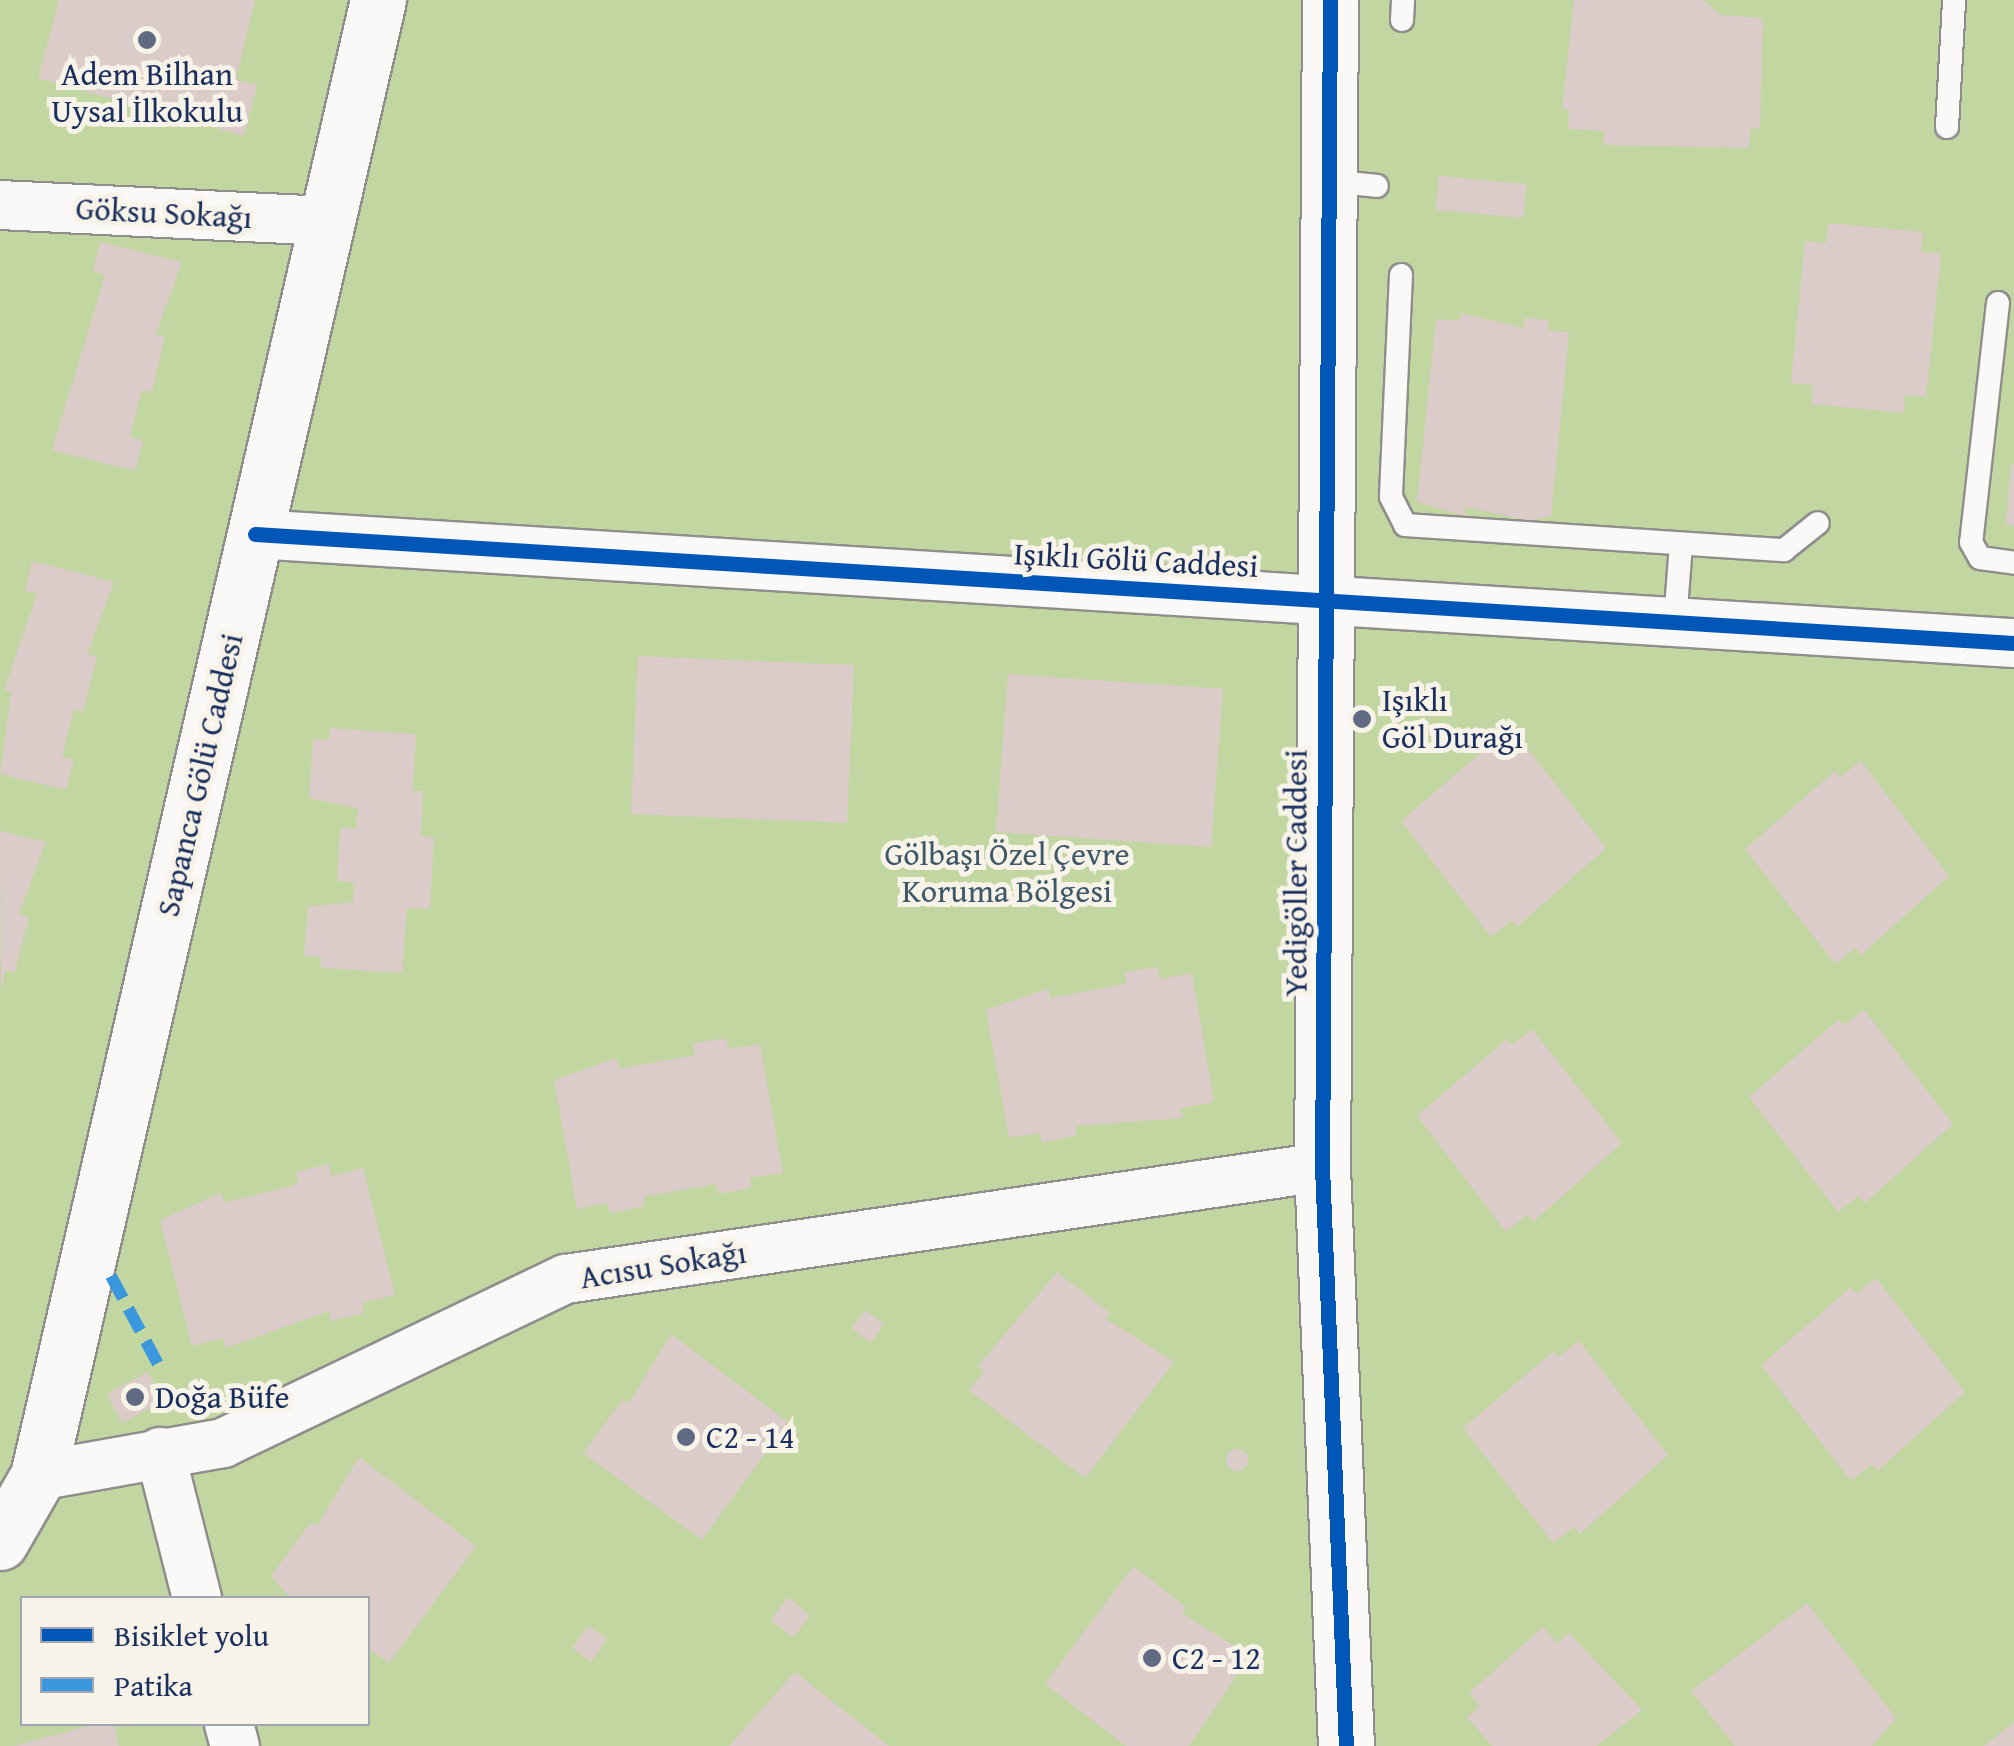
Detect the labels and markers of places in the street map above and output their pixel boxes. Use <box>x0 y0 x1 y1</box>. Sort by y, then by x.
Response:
marker: Adem Bilhan Uysal İlkokulu <box>136 29 158 51</box>
place label: Adem Bilhan Uysal İlkokulu <box>51 56 243 131</box>
place label: Işıklı Göl Durağı <box>1382 682 1523 757</box>
marker: Işıklı Göl Durağı <box>1351 708 1373 730</box>
place label: Doğa Büfe <box>155 1378 290 1416</box>
marker: Doğa Büfe <box>124 1386 146 1408</box>
place label: C2 - 14 <box>706 1418 795 1456</box>
marker: C2 - 14 <box>675 1426 697 1448</box>
place label: C2 - 12 <box>1172 1639 1261 1677</box>
marker: C2 - 12 <box>1141 1647 1163 1669</box>

